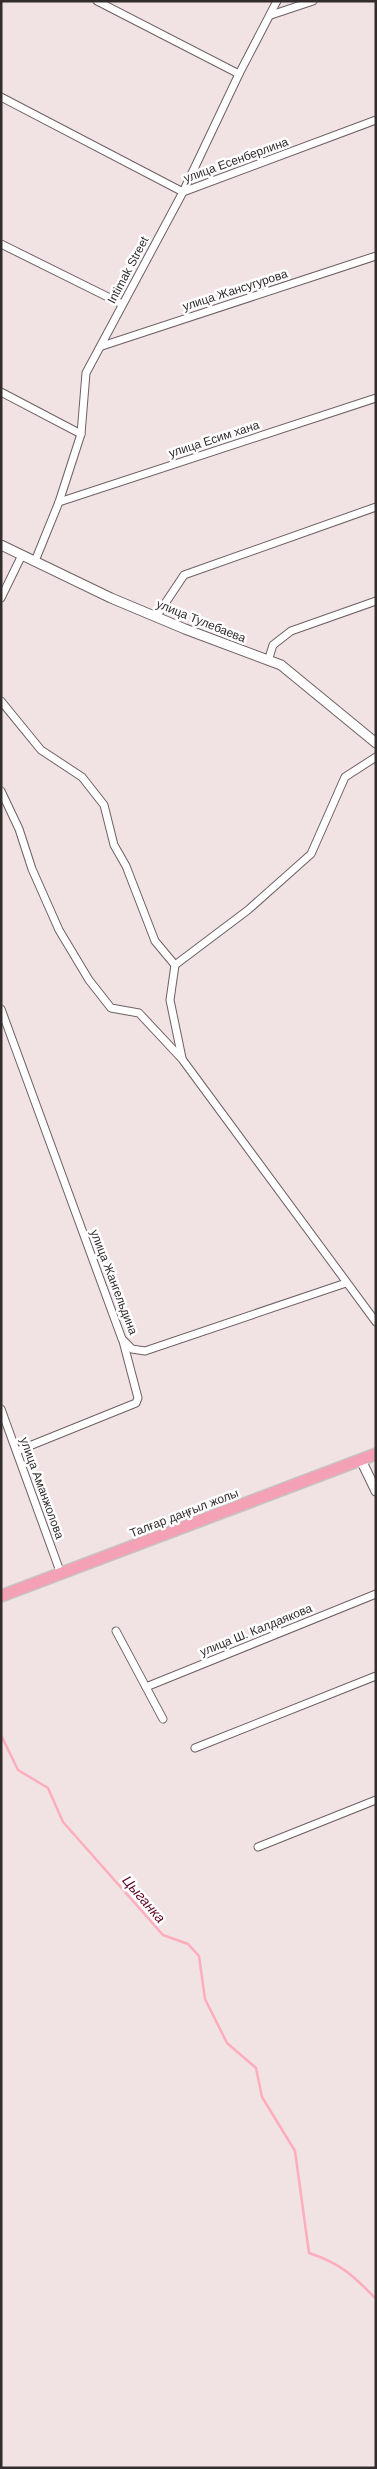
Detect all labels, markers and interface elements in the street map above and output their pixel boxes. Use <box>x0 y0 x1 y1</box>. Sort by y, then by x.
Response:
street label: улица Есенберлина <box>182 134 290 185</box>
street label: Intimak Street <box>104 233 152 306</box>
street label: улица Жансугурова <box>181 266 289 314</box>
street label: улица Есим хана <box>167 418 261 460</box>
street label: улица Тулебаева <box>154 597 248 645</box>
street label: улица Жангельдина <box>87 1227 141 1337</box>
street label: улица Аманжолова <box>17 1435 67 1541</box>
street label: Талғар даңғыл жолы <box>128 1486 240 1540</box>
street label: улица Ш. Калдаякова <box>198 1601 314 1659</box>
water label: Цыганка <box>119 1872 169 1926</box>

